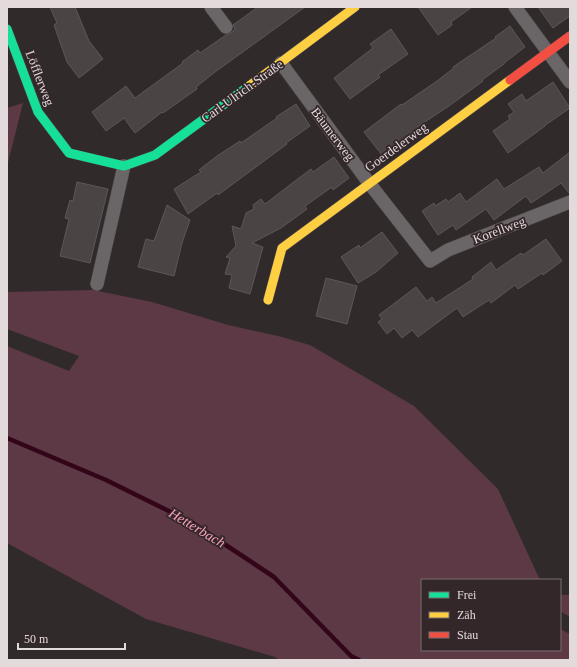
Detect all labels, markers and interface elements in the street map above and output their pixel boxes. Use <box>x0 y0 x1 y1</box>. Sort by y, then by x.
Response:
street label: Löfflerweg <box>23 48 58 108</box>
street label: Carl-Ulrich-Straße <box>198 56 286 126</box>
street label: Bäumerweg <box>308 104 358 164</box>
street label: Goerdelerweg <box>362 119 431 175</box>
street label: Korellweg <box>471 213 528 247</box>
water label: Hetterbach <box>165 505 228 551</box>
legend <box>421 579 561 651</box>
text: Frei <box>457 588 477 602</box>
text: Zäh <box>457 608 476 622</box>
scale bar <box>18 625 125 651</box>
text: Stau <box>457 628 478 642</box>
text: 50 m <box>24 632 49 646</box>

